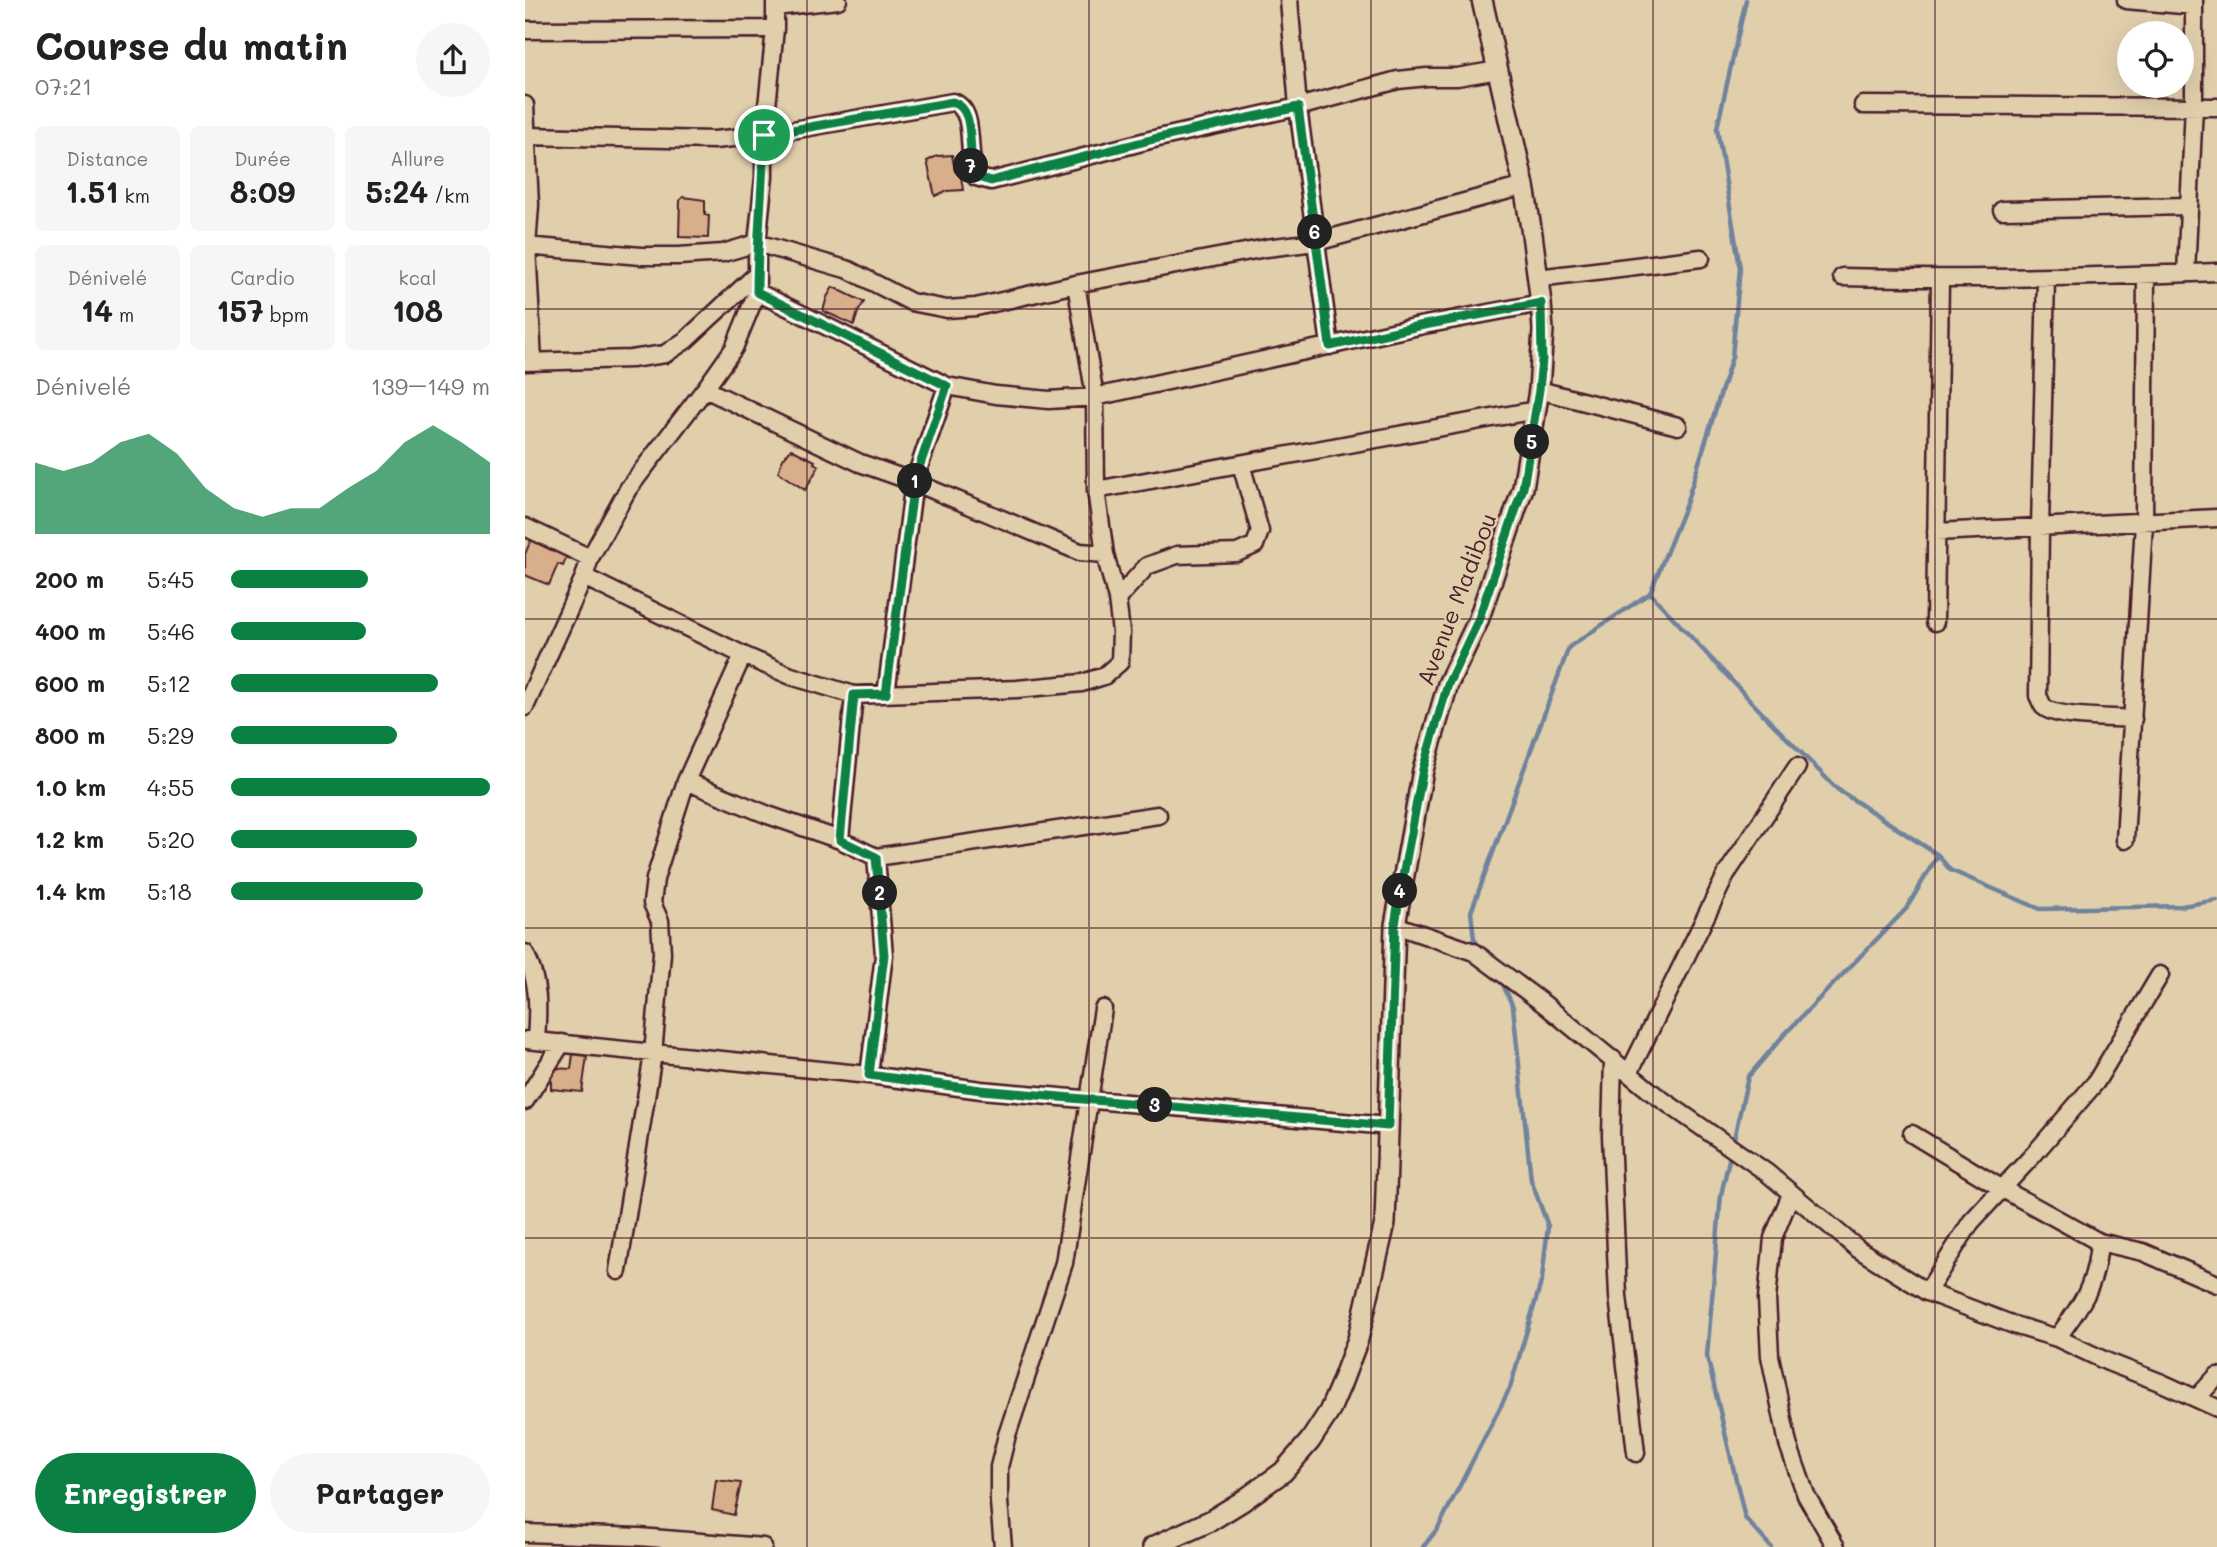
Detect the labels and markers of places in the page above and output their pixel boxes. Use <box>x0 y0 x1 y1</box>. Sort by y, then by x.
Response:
pin <box>734 105 794 165</box>
pin: 7 <box>953 148 989 184</box>
pin: 6 <box>1297 215 1333 250</box>
pin: 5 <box>1515 424 1549 460</box>
pin: 1 <box>897 463 933 498</box>
pin: 4 <box>1383 874 1417 908</box>
pin: 2 <box>863 876 897 910</box>
pin: 3 <box>1137 1088 1173 1122</box>

